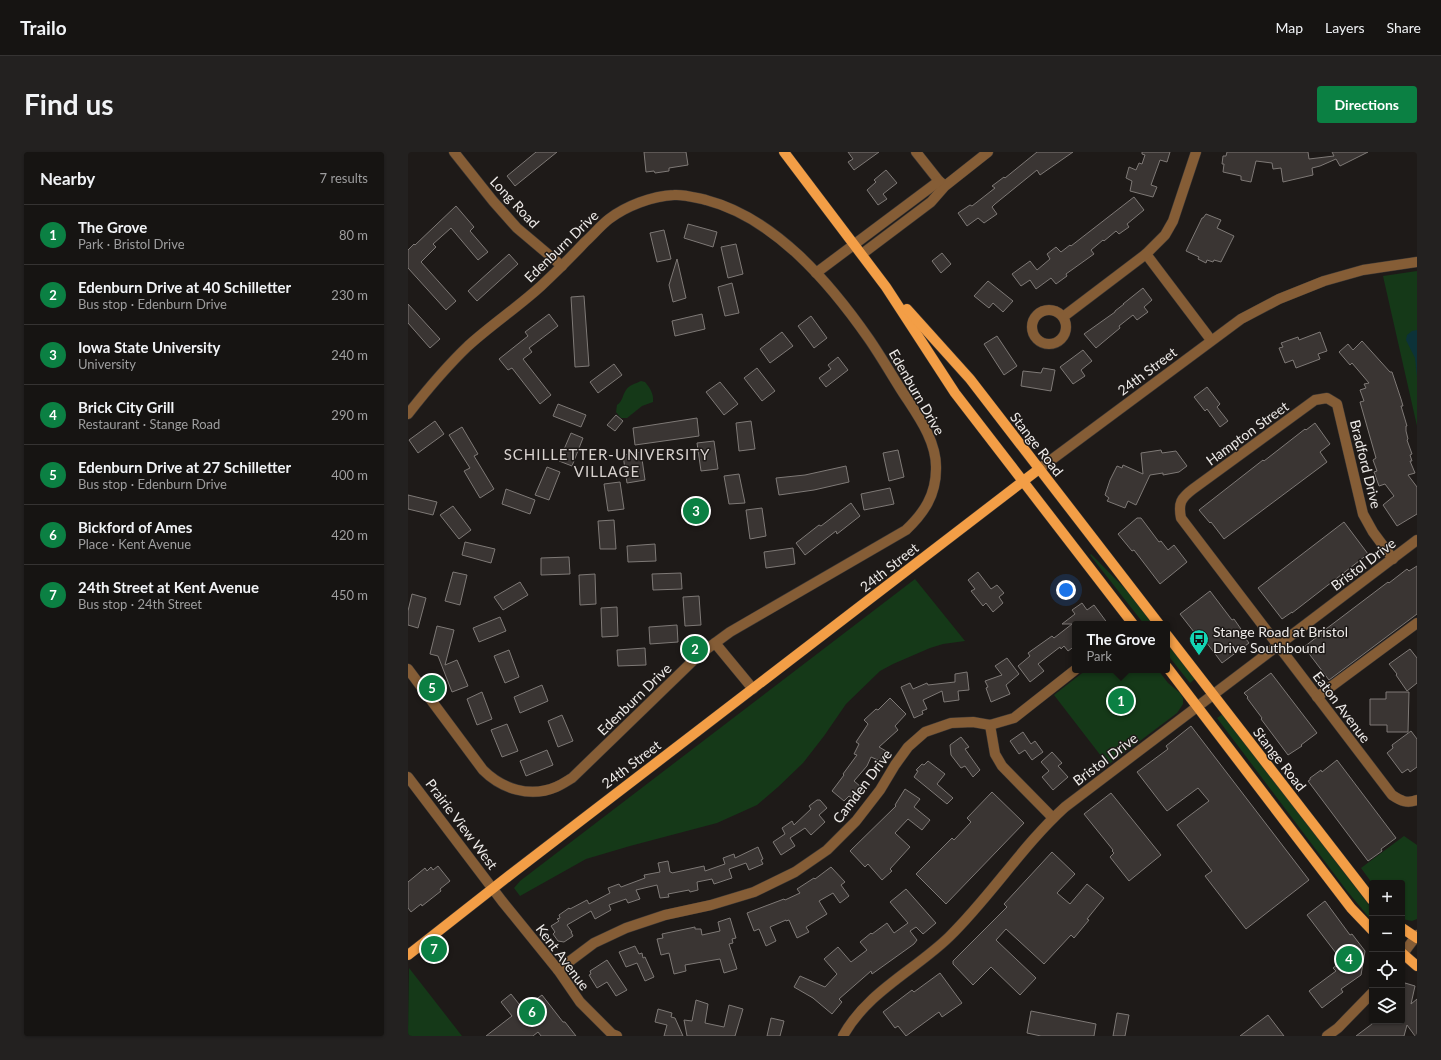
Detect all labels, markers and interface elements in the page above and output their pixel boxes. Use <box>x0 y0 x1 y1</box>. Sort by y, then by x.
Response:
text: Trailo <box>20 16 67 39</box>
text: Map <box>1275 19 1303 36</box>
text: Layers <box>1325 19 1365 36</box>
text: Share <box>1387 19 1421 36</box>
button: Directions <box>1317 86 1417 123</box>
text: Find us <box>24 87 114 121</box>
text: Nearby <box>40 168 95 189</box>
text: 7 results <box>320 170 368 186</box>
street label: Long Road <box>487 173 543 231</box>
street label: Edenburn Drive <box>520 206 602 286</box>
text: The Grove <box>78 218 147 236</box>
text: 1 <box>49 227 57 243</box>
text: 80 m <box>339 227 368 243</box>
text: Park · Bristol Drive <box>78 236 185 252</box>
text: Edenburn Drive at 40 Schilletter <box>78 278 291 296</box>
text: 2 <box>49 287 57 303</box>
text: 230 m <box>331 287 368 303</box>
text: Bus stop · Edenburn Drive <box>78 296 227 312</box>
text: Iowa State University <box>78 338 220 356</box>
street label: 24th Street <box>1114 343 1180 399</box>
street label: Edenburn Drive <box>886 346 948 438</box>
text: 3 <box>49 347 57 363</box>
text: 240 m <box>331 347 368 363</box>
text: University <box>78 356 136 372</box>
street label: Hampton Street <box>1202 397 1292 469</box>
text: Brick City Grill <box>78 398 174 416</box>
text: 4 <box>49 407 57 423</box>
text: 290 m <box>331 407 368 423</box>
street label: Stange Road <box>1007 409 1067 479</box>
text: Restaurant · Stange Road <box>78 416 220 432</box>
street label: Bradford Drive <box>1347 418 1385 510</box>
district label: SCHILLETTER-UNIVERSITY VILLAGE <box>504 445 710 480</box>
text: Edenburn Drive at 27 Schilletter <box>78 458 291 476</box>
text: 5 <box>49 467 57 483</box>
text: 400 m <box>331 467 368 483</box>
text: Bus stop · Edenburn Drive <box>78 476 227 492</box>
pin: 3 <box>683 496 709 526</box>
text: Bickford of Ames <box>78 518 192 536</box>
text: 6 <box>49 527 57 543</box>
text: 420 m <box>331 527 368 543</box>
street label: Bristol Drive <box>1327 534 1399 594</box>
text: Place · Kent Avenue <box>78 536 191 552</box>
street label: 24th Street <box>856 539 922 595</box>
text: 24th Street at Kent Avenue <box>78 578 259 596</box>
your location <box>1056 580 1076 600</box>
text: 7 <box>49 587 57 603</box>
text: 450 m <box>331 587 368 603</box>
text: Bus stop · 24th Street <box>78 596 202 612</box>
popup <box>1072 621 1170 673</box>
place label: Stange Road at Bristol Drive Southbound <box>1213 623 1348 656</box>
bus stop icon: Stange Road at Bristol Drive Southbound <box>1188 628 1210 656</box>
text: The Grove <box>1086 630 1156 648</box>
pin: 2 <box>682 634 708 664</box>
text: Park <box>1086 648 1112 664</box>
street label: Edenburn Drive <box>593 659 675 739</box>
street label: Eaton Avenue <box>1310 668 1374 746</box>
pin: 5 <box>419 673 445 703</box>
pin: 1 <box>1108 686 1134 716</box>
street label: Stange Road <box>1250 724 1310 794</box>
street label: Bristol Drive <box>1069 729 1141 789</box>
street label: 24th Street <box>598 736 664 792</box>
street label: Camden Drive <box>829 746 895 826</box>
street label: Prairie View West <box>422 775 502 873</box>
map controls <box>1369 880 1405 1024</box>
button: + <box>1369 880 1405 916</box>
button: − <box>1369 916 1405 952</box>
street label: Kent Avenue <box>533 921 593 993</box>
pin: 7 <box>421 934 447 964</box>
pin: 4 <box>1336 944 1362 974</box>
button: locate <box>1369 952 1405 988</box>
button: layers <box>1369 988 1405 1024</box>
pin: 6 <box>519 997 545 1027</box>

